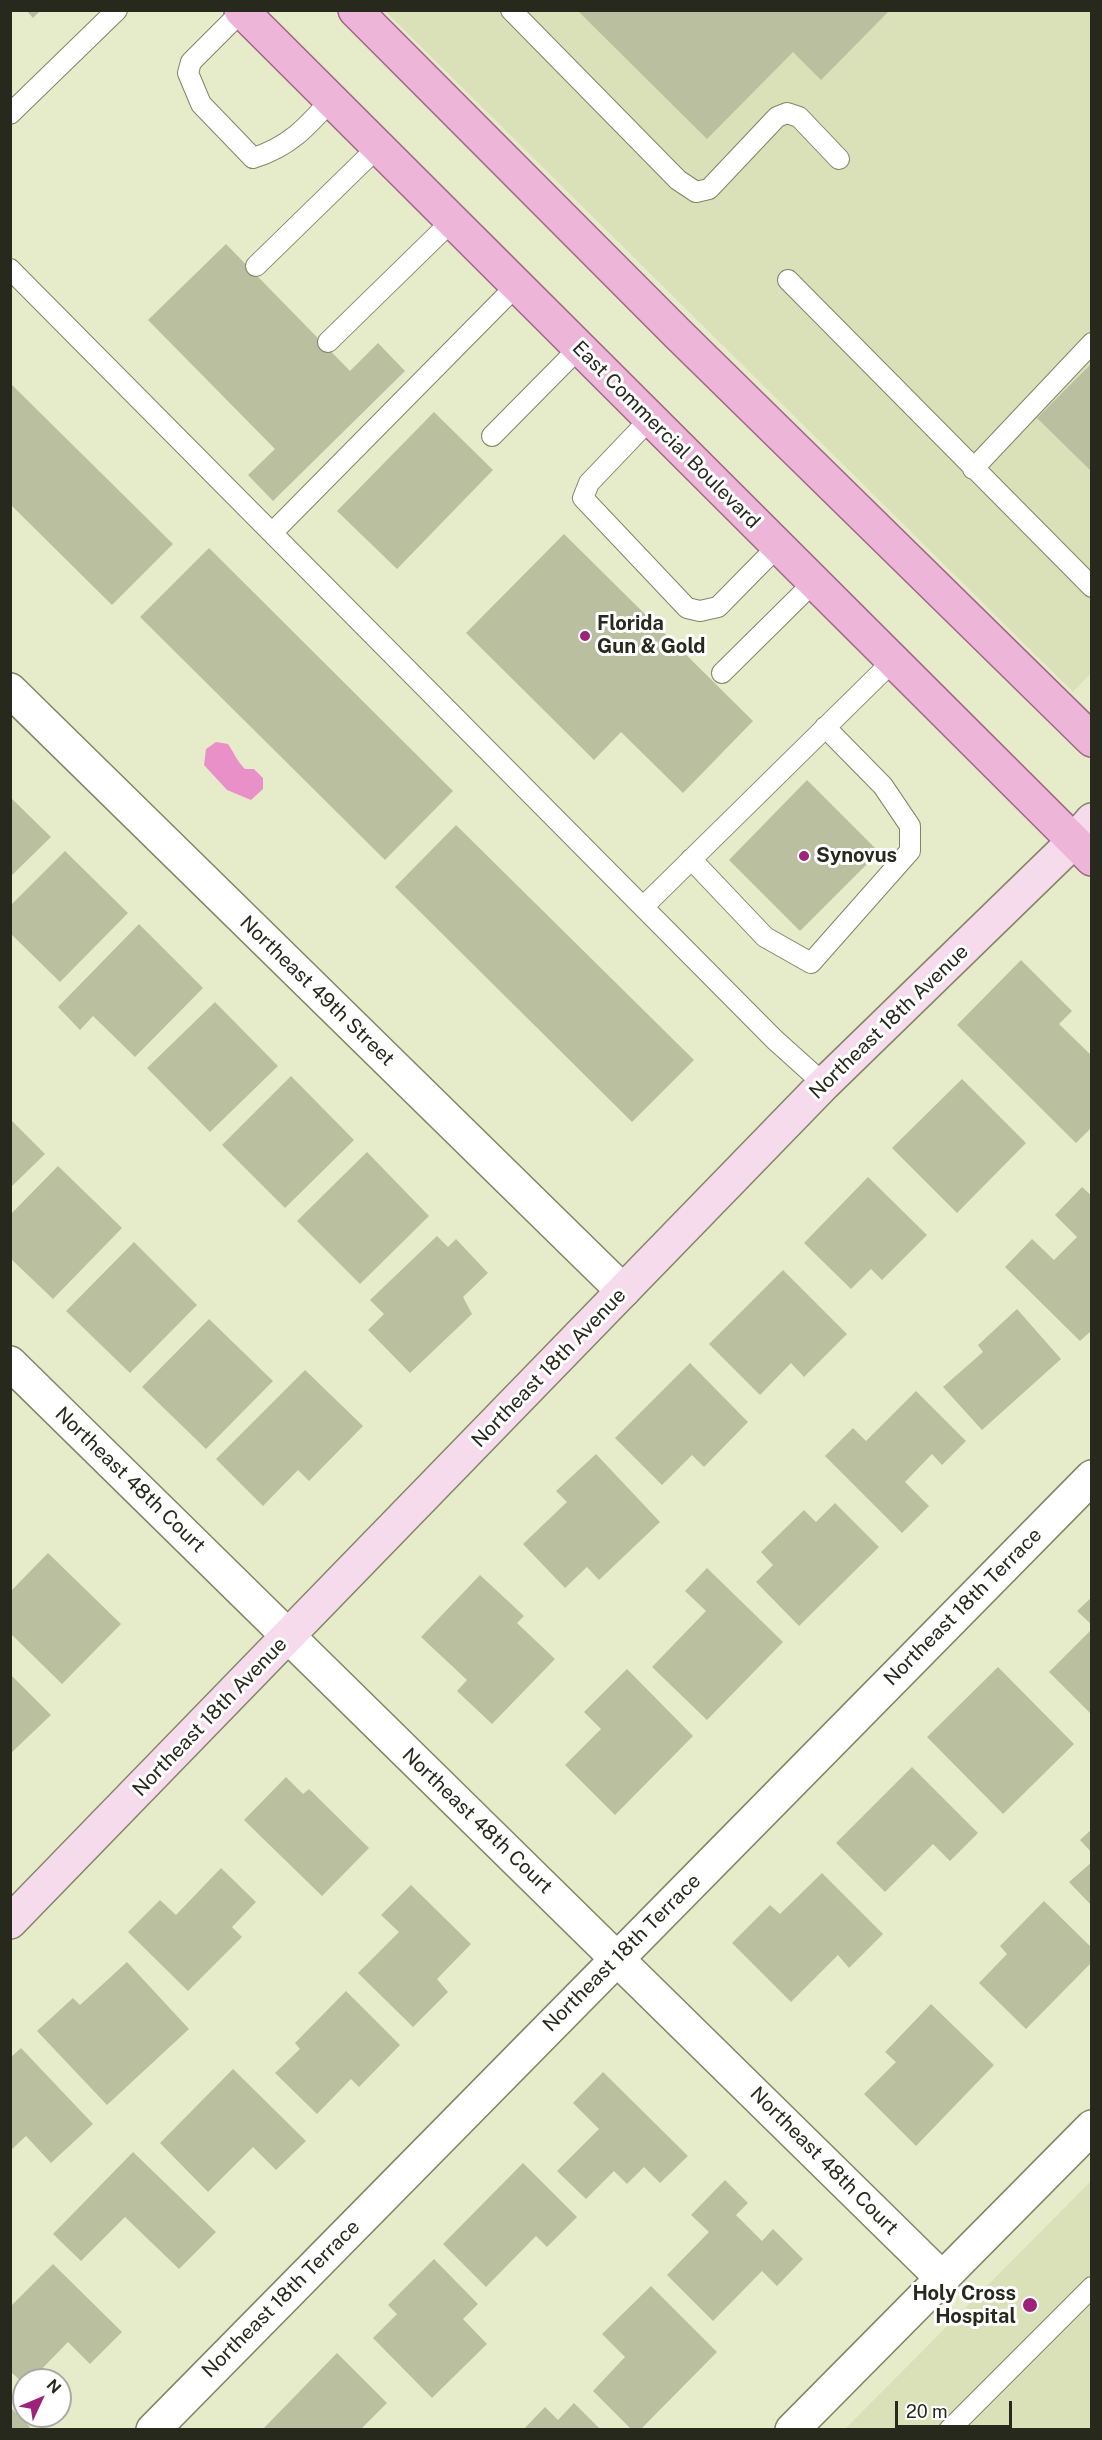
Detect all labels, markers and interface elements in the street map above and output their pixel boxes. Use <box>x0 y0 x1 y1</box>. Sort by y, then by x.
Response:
street label: East Commercial Boulevard <box>567 336 765 534</box>
place label: Florida Gun & Gold <box>597 612 706 659</box>
marker: Florida Gun & Gold <box>578 629 592 643</box>
place label: Synovus <box>816 844 897 868</box>
marker: Synovus <box>797 849 811 863</box>
street label: Northeast 49th Street <box>235 911 399 1071</box>
street label: Northeast 18th Avenue <box>805 940 973 1104</box>
street label: Northeast 18th Avenue <box>467 1284 631 1452</box>
street label: Northeast 48th Court <box>50 1402 210 1558</box>
street label: Northeast 18th Terrace <box>879 1523 1047 1691</box>
street label: Northeast 18th Avenue <box>128 1633 292 1801</box>
street label: Northeast 48th Court <box>397 1743 557 1899</box>
street label: Northeast 18th Terrace <box>538 1869 706 2037</box>
street label: Northeast 48th Court <box>745 2082 903 2240</box>
street label: Northeast 18th Terrace <box>197 2215 365 2383</box>
place label: Holy Cross Hospital <box>912 2282 1016 2329</box>
marker: Holy Cross Hospital <box>1021 2296 1039 2314</box>
north arrow <box>12 2368 72 2428</box>
text: N <box>43 2375 65 2398</box>
scale bar <box>898 2389 1015 2427</box>
text: 20 m <box>906 2401 948 2422</box>

